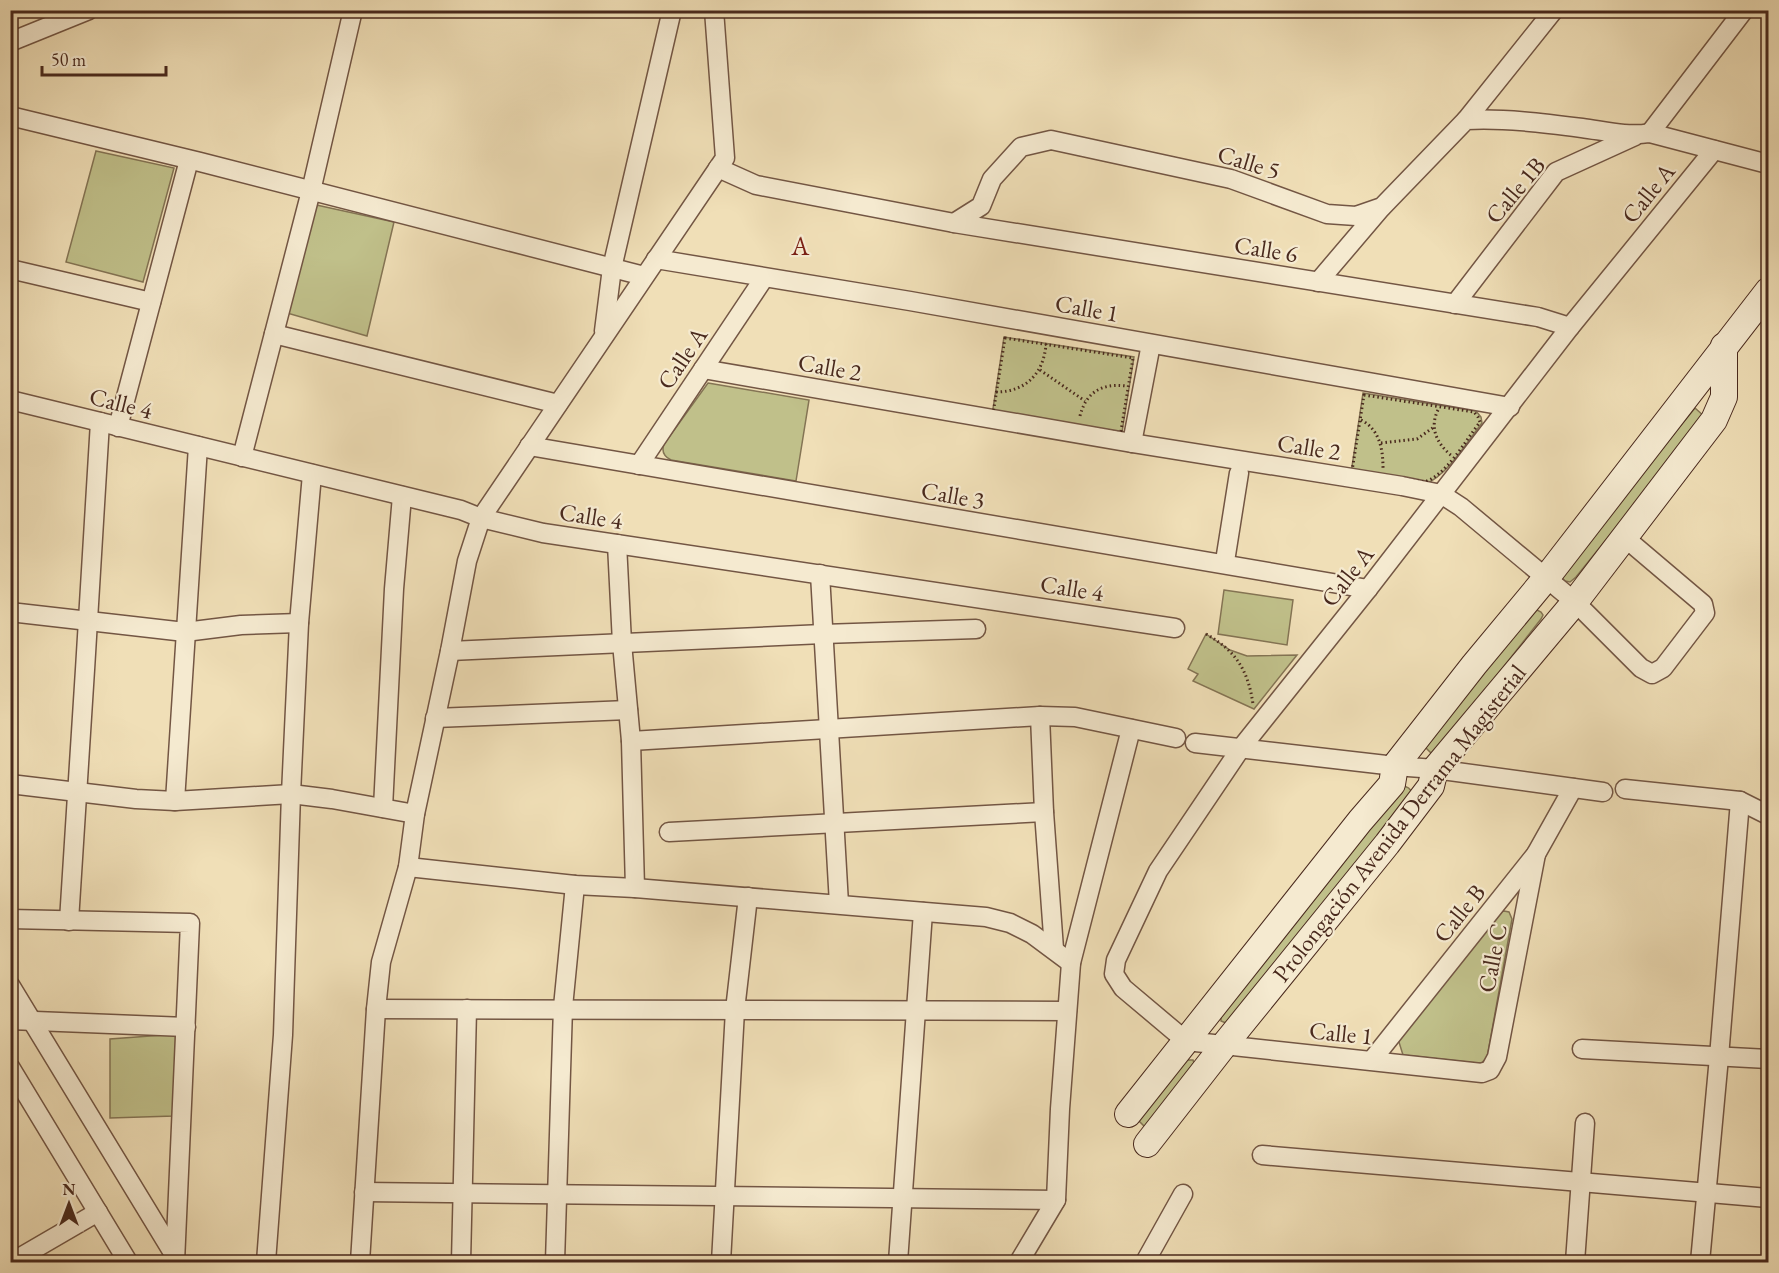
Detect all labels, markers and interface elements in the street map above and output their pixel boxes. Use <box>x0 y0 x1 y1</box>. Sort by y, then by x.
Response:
scale bar <box>42 39 166 77</box>
text: 50 m <box>51 48 86 71</box>
street label: Calle 5 <box>1214 138 1284 186</box>
street label: Calle 1B <box>1478 150 1552 230</box>
street label: Calle A <box>1614 156 1682 230</box>
district label: A <box>790 229 811 263</box>
street label: Calle 6 <box>1232 229 1300 269</box>
street label: Calle 1 <box>1053 287 1121 329</box>
street label: Calle A <box>650 320 714 395</box>
street label: Calle 2 <box>796 346 865 388</box>
street label: Calle 4 <box>86 380 156 426</box>
street label: Calle 2 <box>1275 427 1343 467</box>
street label: Calle 3 <box>919 474 987 516</box>
street label: Calle 4 <box>557 496 625 536</box>
street label: Calle A <box>1314 539 1381 613</box>
street label: Calle 4 <box>1038 568 1106 608</box>
street label: Prolongación Avenida Derrama Magisterial <box>1265 658 1533 988</box>
street label: Calle B <box>1426 877 1492 949</box>
street label: Calle C <box>1470 921 1514 995</box>
street label: Calle 1 <box>1308 1014 1374 1052</box>
north arrow <box>39 1174 99 1234</box>
text: N <box>63 1179 76 1200</box>

